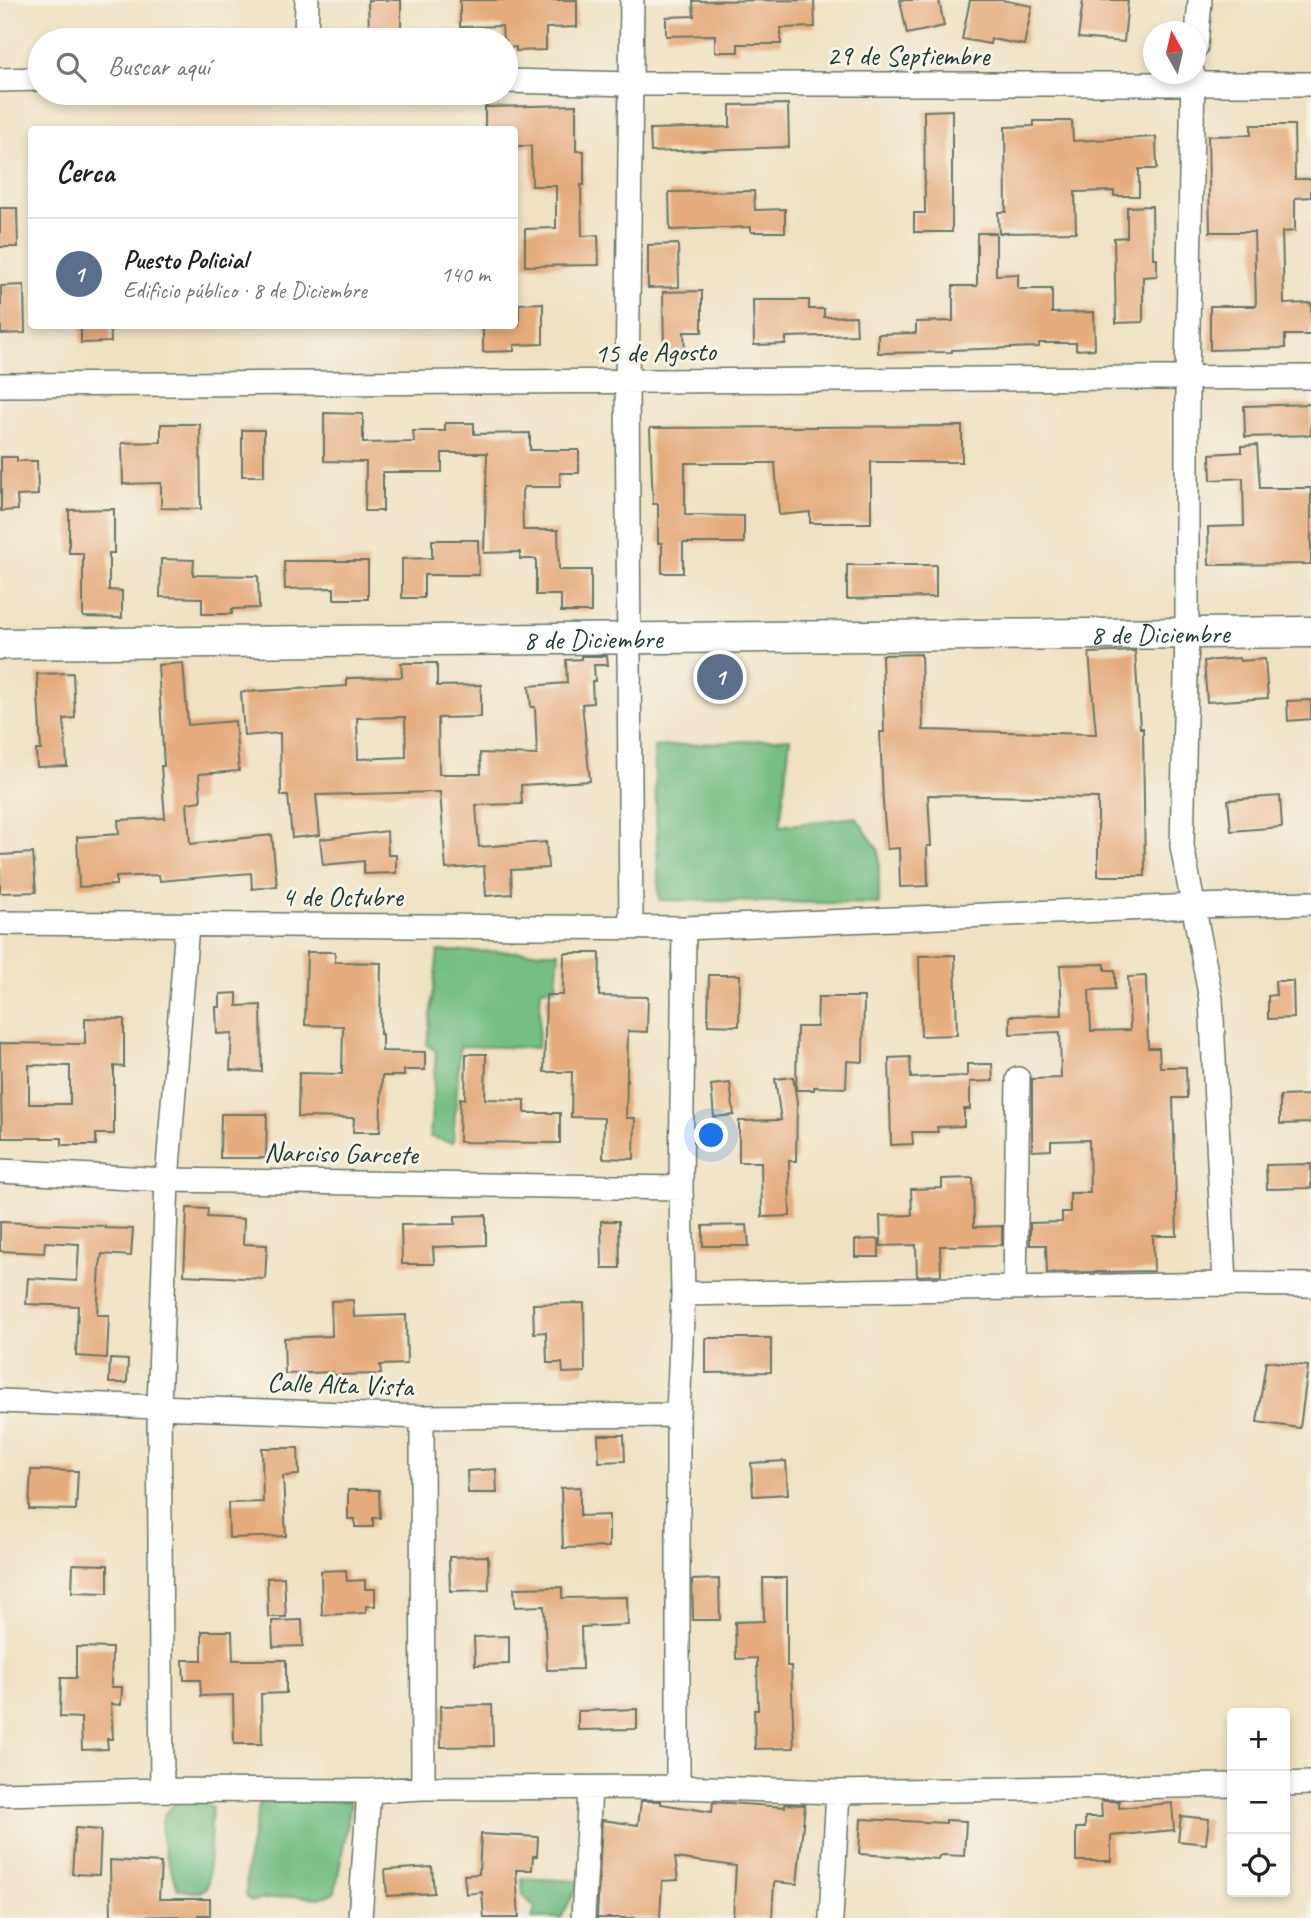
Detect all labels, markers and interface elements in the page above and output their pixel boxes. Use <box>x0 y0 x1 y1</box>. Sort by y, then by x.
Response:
north arrow <box>1143 21 1206 84</box>
search box <box>28 28 518 105</box>
street label: 29 de Septiembre <box>827 38 991 73</box>
icon: search <box>52 48 90 86</box>
text: Buscar aquí <box>108 50 210 83</box>
text: Cerca <box>56 153 114 191</box>
text: Puesto Policial <box>123 243 247 276</box>
text: 1 <box>74 260 84 289</box>
text: 140 m <box>441 260 490 289</box>
text: Edificio público · 8 de Diciembre <box>123 276 367 305</box>
street label: 15 de Agosto <box>594 333 718 371</box>
street label: 8 de Diciembre <box>1090 615 1231 652</box>
street label: 8 de Diciembre <box>523 620 665 657</box>
pin: 1 <box>697 651 743 703</box>
street label: 4 de Octubre <box>282 879 404 914</box>
your location <box>694 1118 728 1152</box>
street label: Narciso Garcete <box>264 1134 420 1172</box>
street label: Calle Alta Vista <box>266 1364 415 1404</box>
map controls <box>1227 1708 1290 1897</box>
button: + <box>1227 1708 1290 1771</box>
button: − <box>1227 1771 1290 1834</box>
button: locate <box>1227 1834 1290 1897</box>

